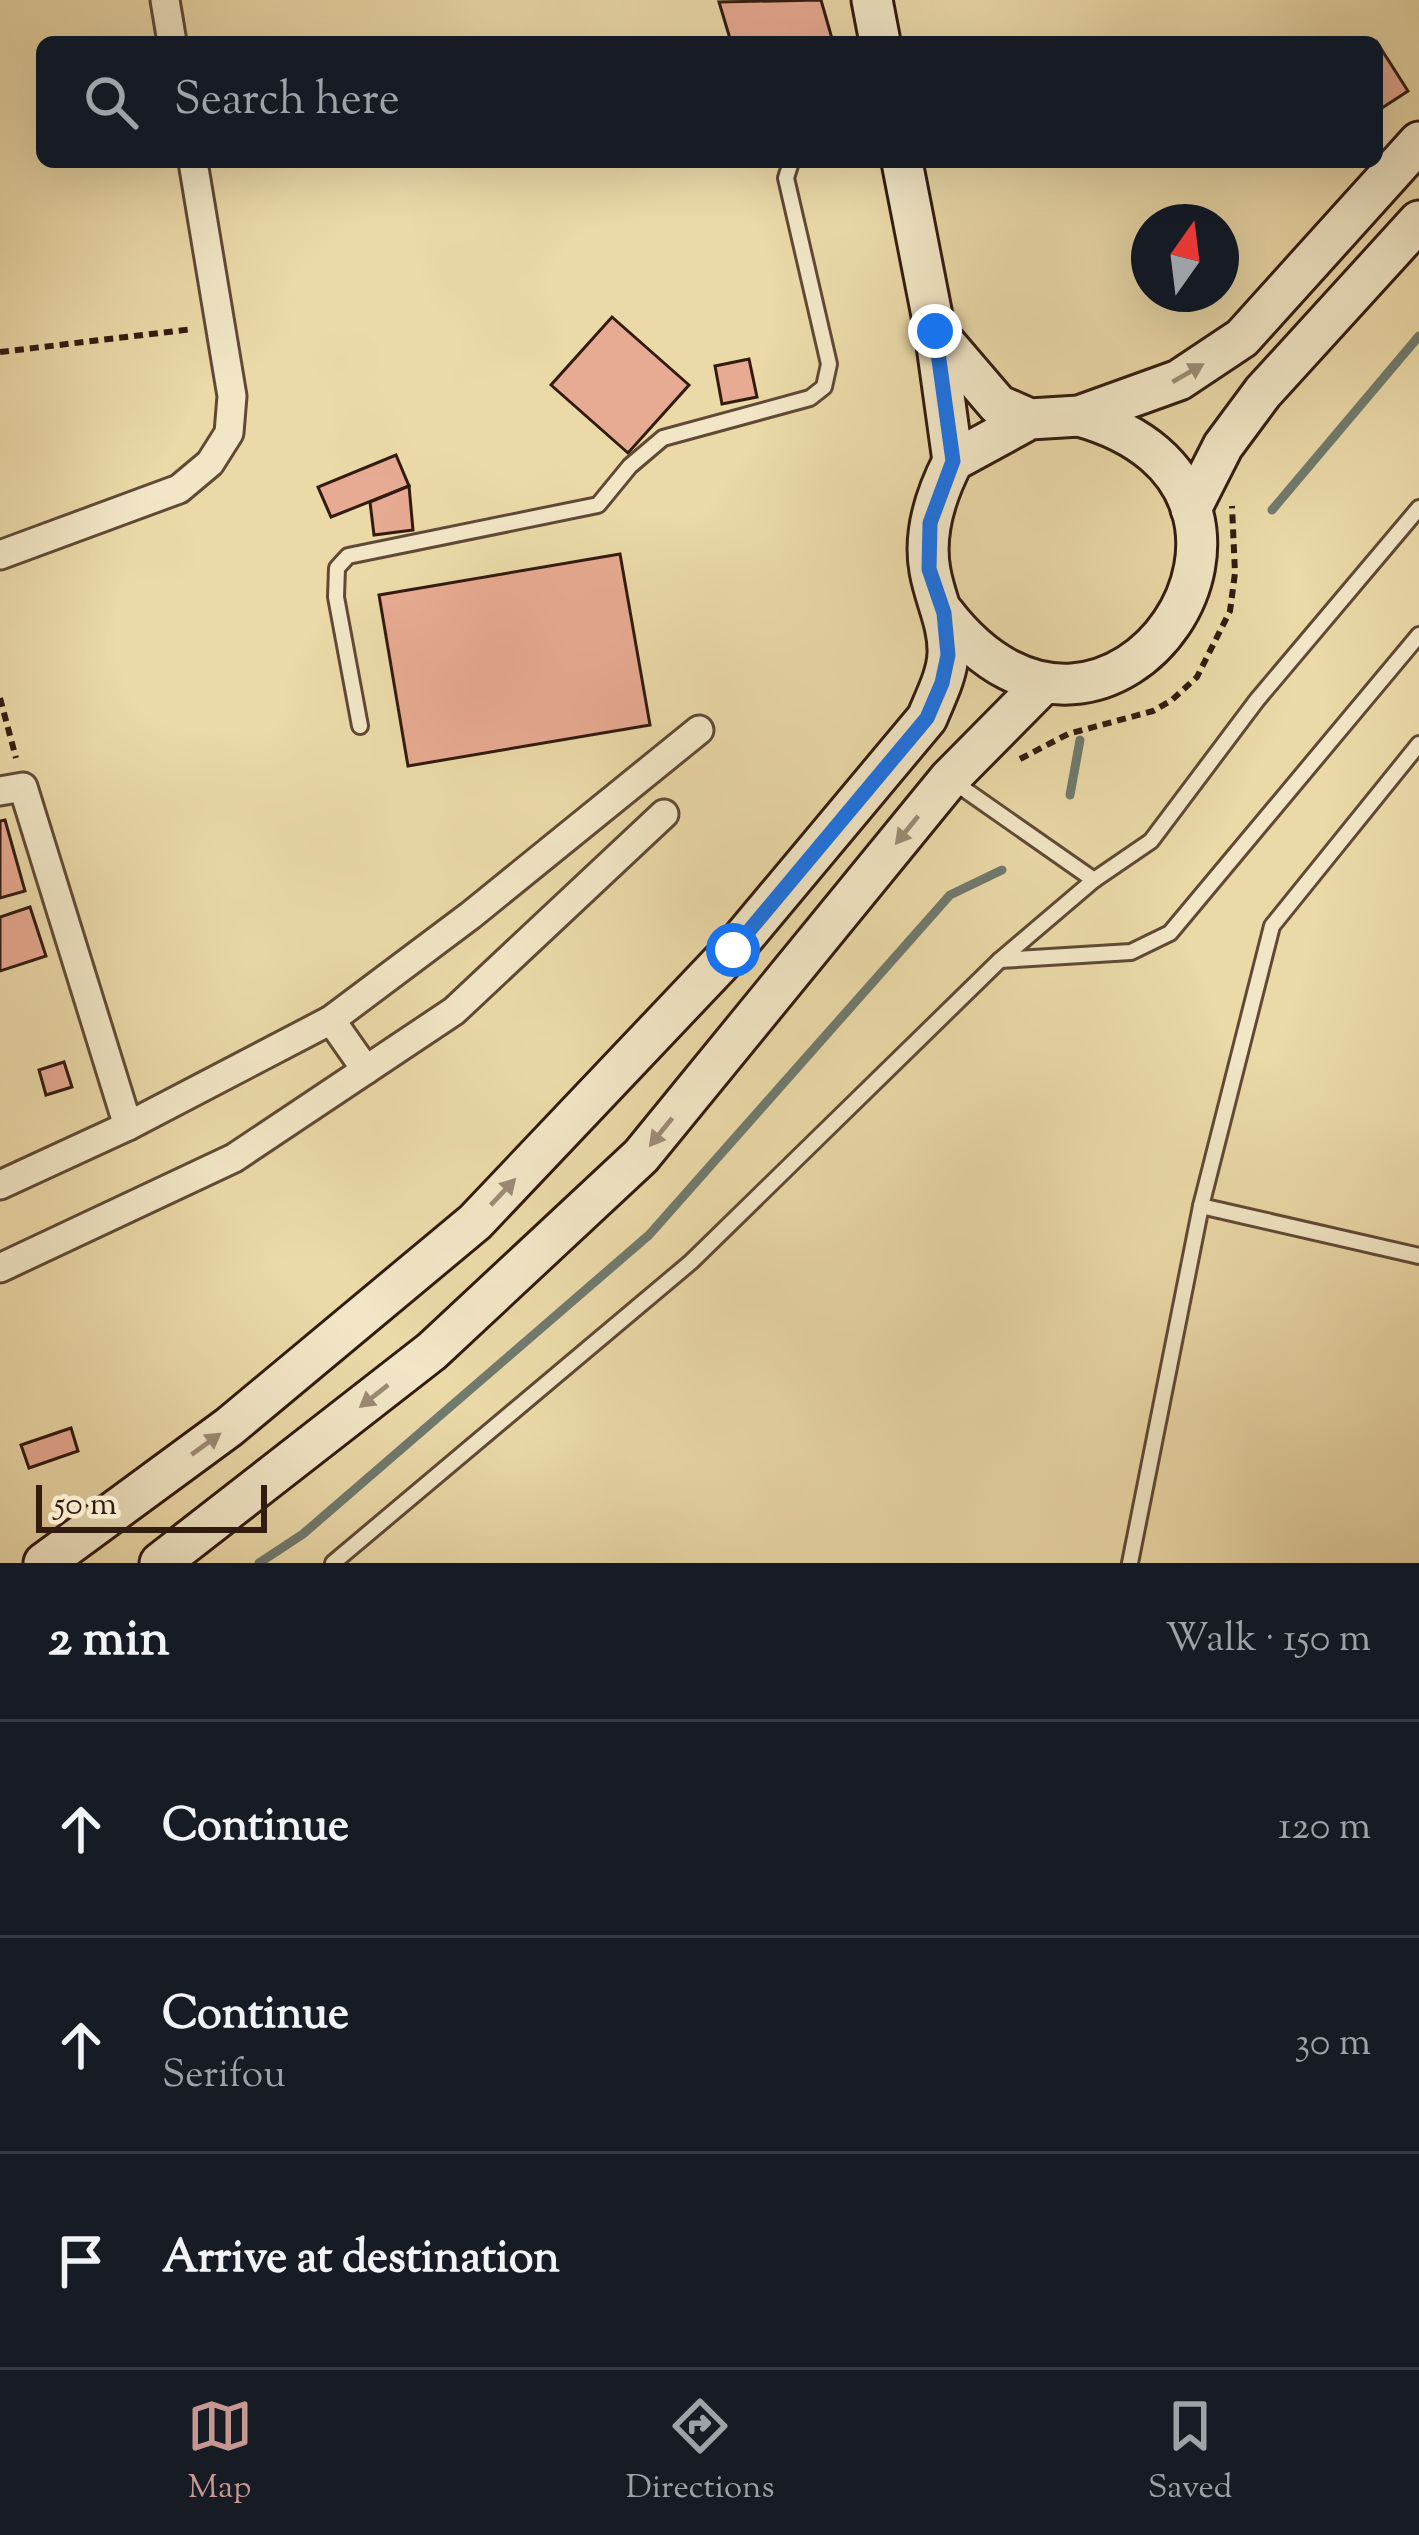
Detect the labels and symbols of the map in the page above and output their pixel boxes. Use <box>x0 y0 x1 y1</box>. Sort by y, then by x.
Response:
north arrow <box>1131 204 1239 312</box>
route end <box>908 304 962 358</box>
one-way arrow <box>1171 363 1205 384</box>
one-way arrow <box>895 814 921 845</box>
route start <box>706 923 760 977</box>
one-way arrow <box>648 1117 674 1147</box>
one-way arrow <box>489 1178 517 1207</box>
one-way arrow <box>359 1383 390 1408</box>
one-way arrow <box>190 1433 222 1457</box>
scale bar <box>36 1479 267 1532</box>

